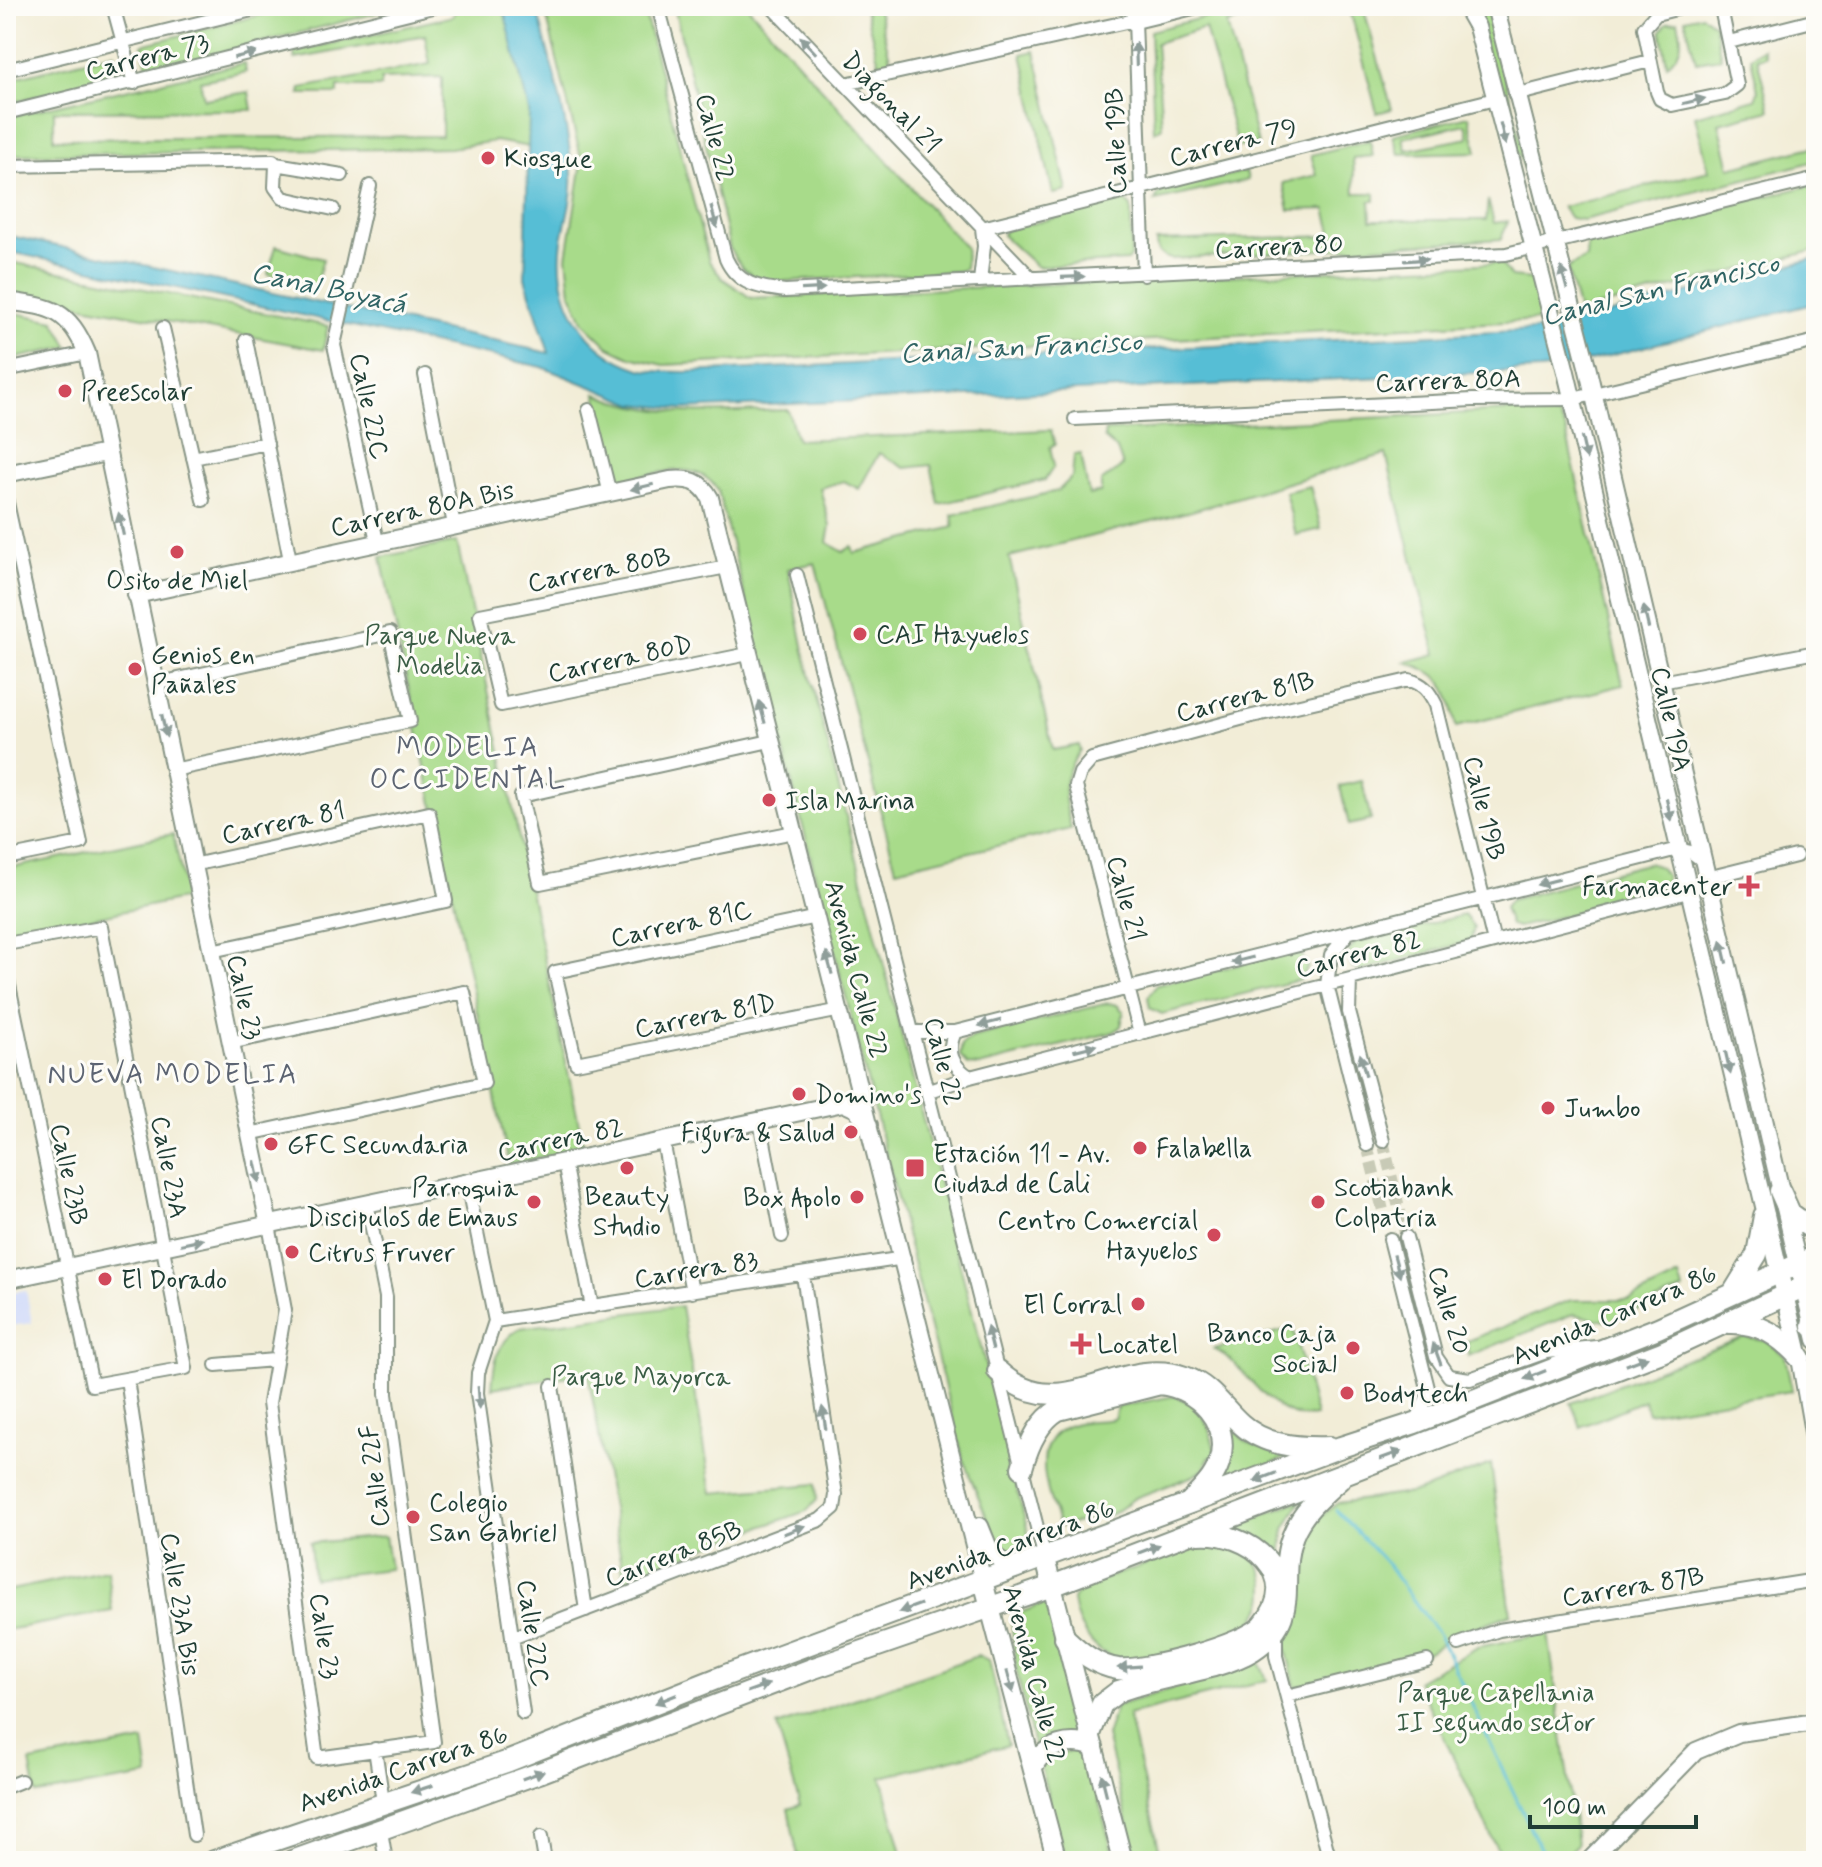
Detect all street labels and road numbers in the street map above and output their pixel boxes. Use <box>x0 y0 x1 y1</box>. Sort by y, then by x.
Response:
street label: Carrera 73 <box>82 26 213 90</box>
street label: Diagonal 21 <box>831 45 948 164</box>
street label: Calle 19B <box>1098 87 1136 195</box>
street label: Calle 22 <box>686 90 742 185</box>
street label: Carrera 79 <box>1166 112 1301 176</box>
street label: Carrera 80 <box>1214 228 1344 268</box>
street label: Calle 22C <box>340 350 396 463</box>
street label: Carrera 80A <box>1375 362 1522 402</box>
street label: Carrera 80A Bis <box>327 474 517 546</box>
street label: Carrera 80B <box>525 540 674 602</box>
street label: Carrera 80D <box>545 628 696 692</box>
street label: Calle 19A <box>1641 663 1699 775</box>
street label: Carrera 81B <box>1173 664 1318 732</box>
street label: Calle 19B <box>1454 753 1512 864</box>
street label: Carrera 81 <box>219 794 348 854</box>
street label: Calle 21 <box>1097 852 1153 945</box>
street label: Avenida Calle 22 <box>815 877 895 1062</box>
street label: Carrera 81C <box>608 893 755 957</box>
street label: Carrera 82 <box>1292 923 1425 987</box>
street label: Calle 23 <box>217 951 269 1043</box>
street label: Carrera 81D <box>632 987 779 1047</box>
street label: Calle 22 <box>915 1014 969 1109</box>
street label: Carrera 82 <box>494 1111 626 1171</box>
street label: Calle 23A <box>141 1113 195 1222</box>
street label: Calle 23B <box>41 1120 95 1228</box>
street label: Carrera 83 <box>632 1244 761 1298</box>
street label: Avenida Carrera 86 <box>1507 1257 1722 1374</box>
street label: Calle 20 <box>1419 1262 1478 1359</box>
street label: Calle 22F <box>353 1422 399 1529</box>
street label: Avenida Carrera 86 <box>902 1492 1120 1599</box>
street label: Carrera 85B <box>600 1513 747 1597</box>
street label: Calle 23A Bis <box>151 1530 207 1678</box>
street label: Carrera 87B <box>1560 1560 1707 1616</box>
street label: Calle 22C <box>508 1577 556 1689</box>
street label: Avenida Calle 22 <box>993 1582 1073 1767</box>
street label: Calle 23 <box>300 1591 346 1682</box>
street label: Avenida Carrera 86 <box>294 1718 513 1822</box>

